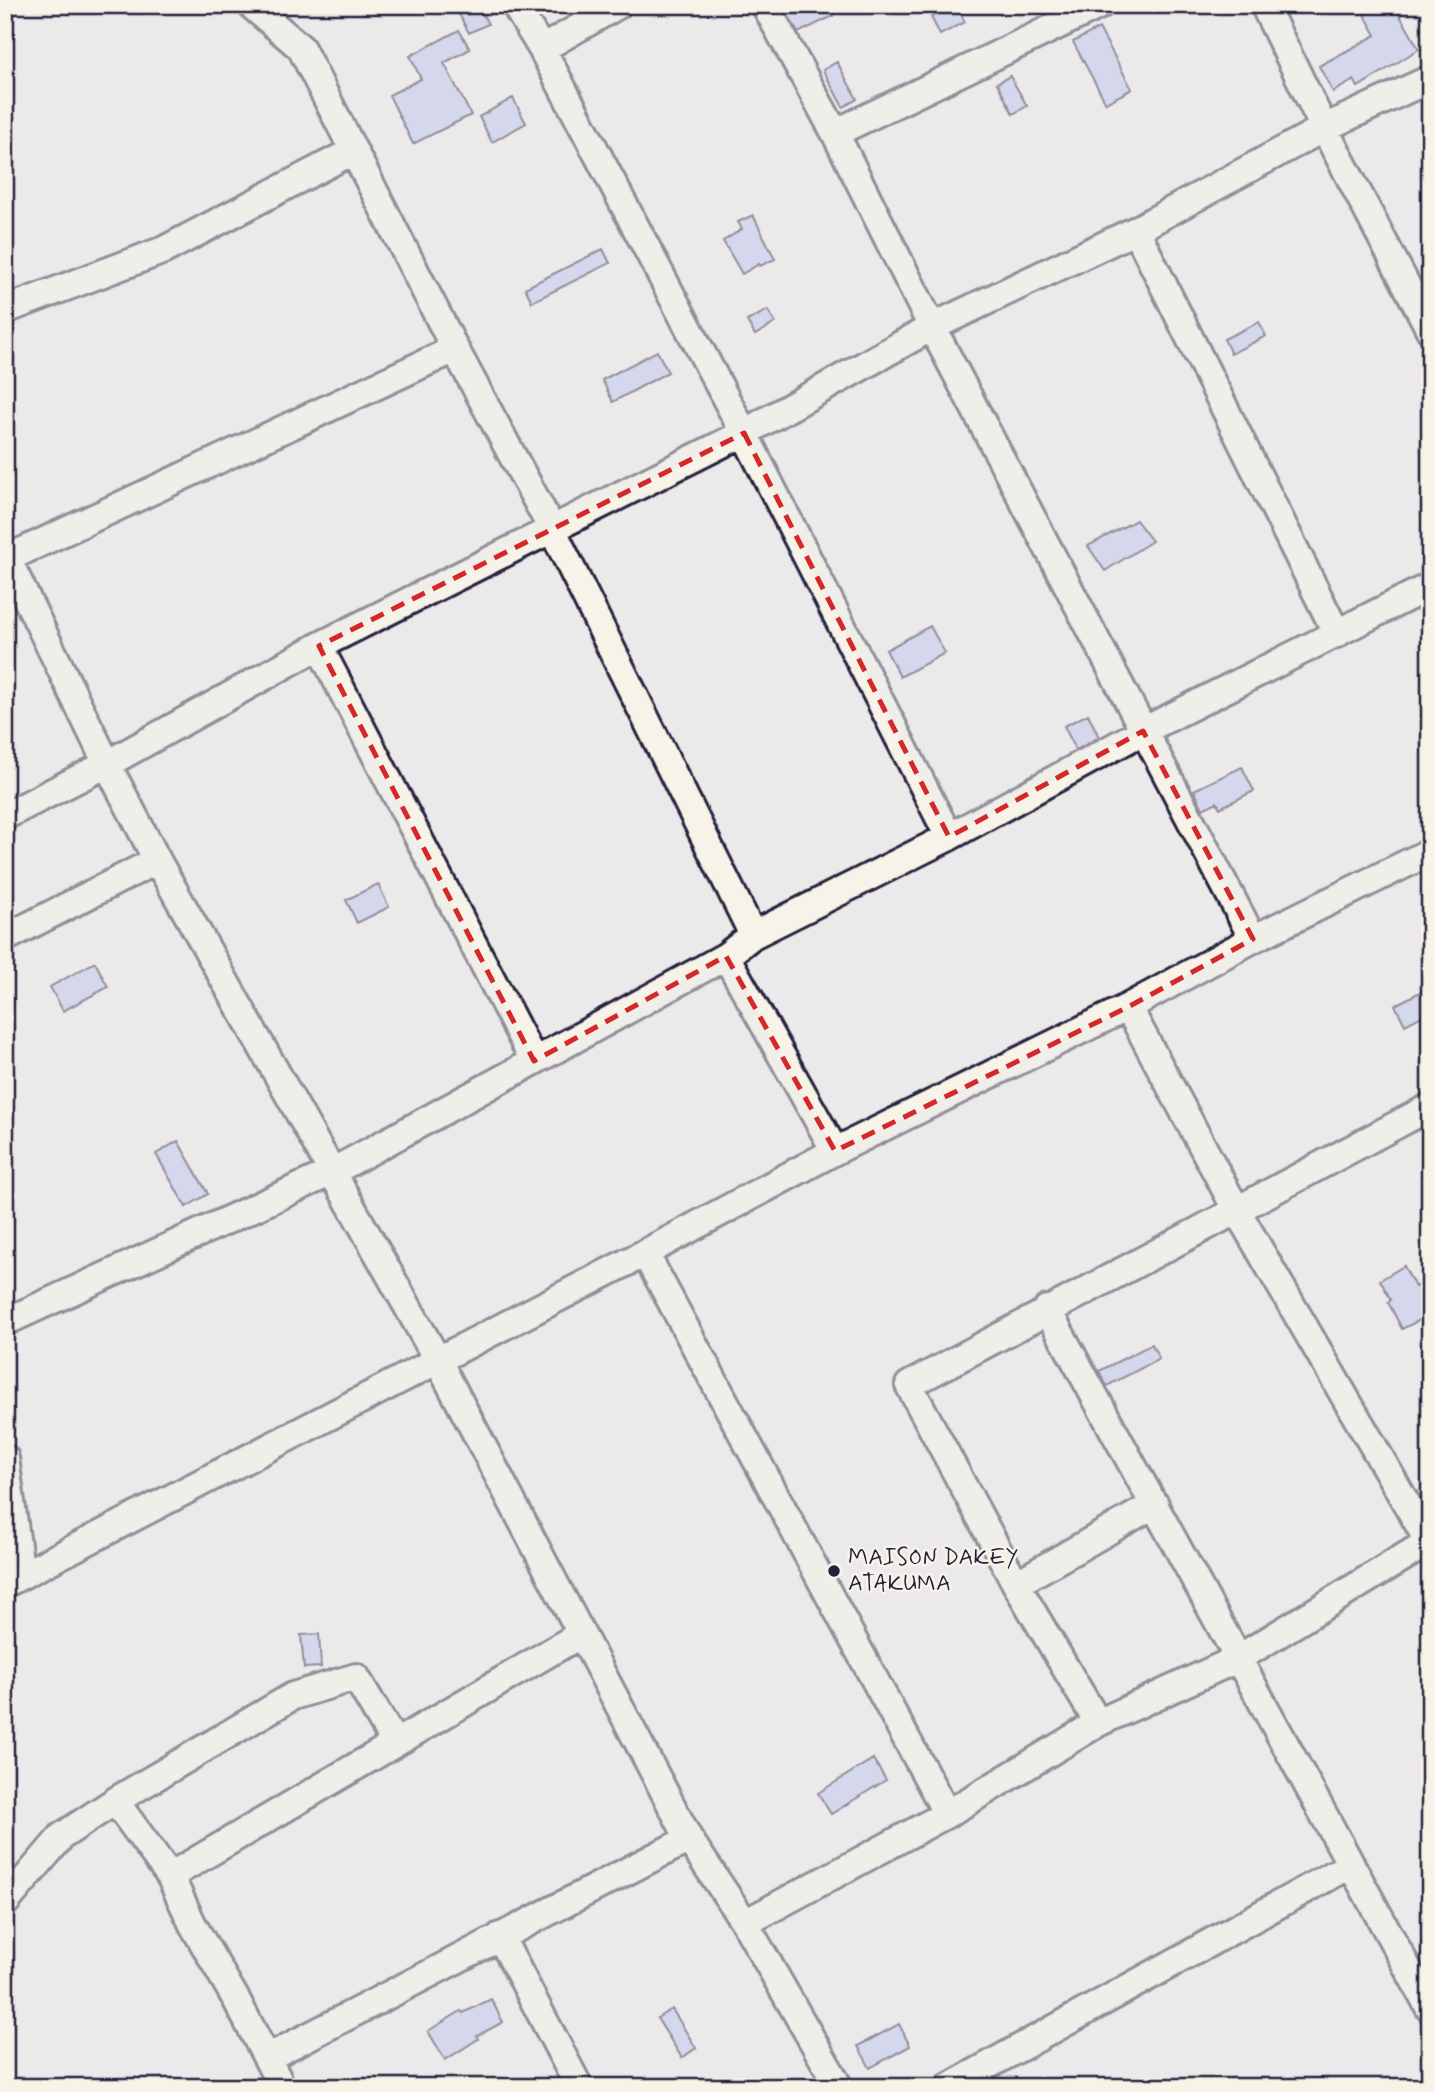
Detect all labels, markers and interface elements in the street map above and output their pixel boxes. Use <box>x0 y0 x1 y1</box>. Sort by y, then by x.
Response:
place label: MAISON DAKEY ATAKUMA <box>848 1543 1018 1599</box>
marker: MAISON DAKEY ATAKUMA <box>826 1563 842 1579</box>

